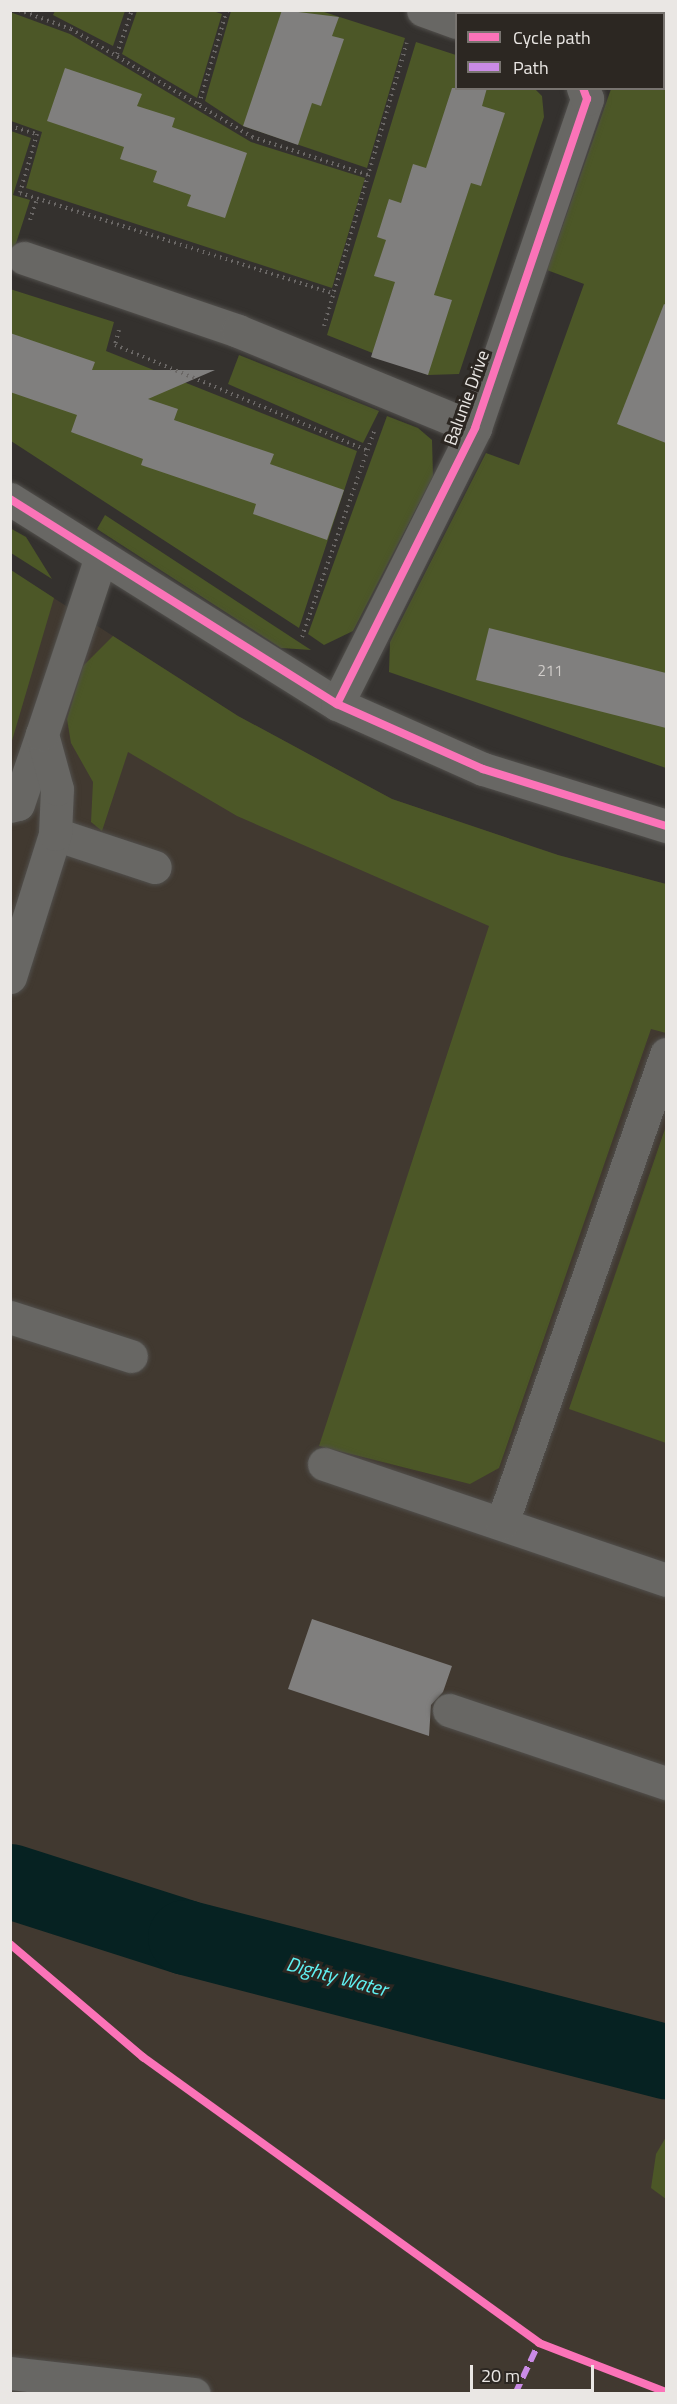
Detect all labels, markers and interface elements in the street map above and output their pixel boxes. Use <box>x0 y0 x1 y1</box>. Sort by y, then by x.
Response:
legend <box>455 12 665 90</box>
text: Cycle path <box>513 24 591 51</box>
text: Path <box>513 54 549 81</box>
street label: Balunie Drive <box>440 347 494 449</box>
house number: 211 <box>537 662 563 680</box>
water label: Dighty Water <box>284 1951 390 2001</box>
scale bar <box>473 2353 598 2391</box>
text: 20 m <box>481 2362 520 2389</box>

